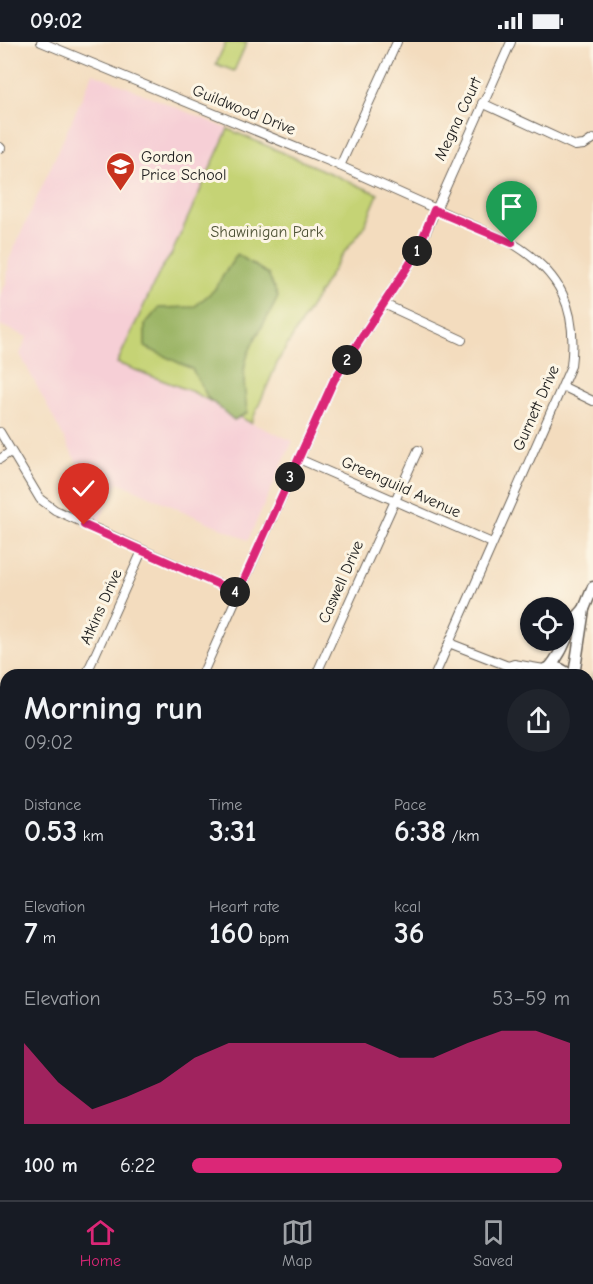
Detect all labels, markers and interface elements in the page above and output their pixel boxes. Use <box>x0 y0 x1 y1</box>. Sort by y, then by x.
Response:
text: 09:02 <box>30 8 82 34</box>
street label: Megna Court <box>431 74 485 163</box>
street label: Guildwood Drive <box>190 81 298 139</box>
place label: Gordon Price School <box>141 148 227 184</box>
school or university icon: Gordon Price School <box>104 150 136 192</box>
pin <box>486 181 537 243</box>
icon: arrive <box>495 190 528 223</box>
park label: Shawinigan Park <box>211 223 324 241</box>
pin: 1 <box>402 236 432 266</box>
text: 1 <box>414 242 420 260</box>
pin: 2 <box>332 345 362 375</box>
text: 2 <box>343 351 351 369</box>
street label: Gurnett Drive <box>509 362 563 454</box>
street label: Greenguild Avenue <box>339 453 463 521</box>
pin: 3 <box>275 462 305 492</box>
pin <box>58 463 109 525</box>
text: 3 <box>286 468 294 486</box>
icon: check <box>67 472 100 505</box>
street label: Caswell Drive <box>315 538 367 626</box>
street label: Atkins Drive <box>76 567 126 647</box>
pin: 4 <box>220 577 250 607</box>
text: 4 <box>231 583 239 601</box>
map controls <box>520 597 574 651</box>
button: locate <box>520 597 574 651</box>
text: Morning run <box>24 689 203 727</box>
button: share <box>507 689 570 752</box>
text: 09:02 <box>24 731 73 754</box>
text: Distance <box>24 796 81 814</box>
text: Time <box>209 796 242 814</box>
text: Pace <box>394 796 426 814</box>
text: 0.53 <box>24 814 77 849</box>
text: 3:31 <box>209 814 257 849</box>
text: 6:38 <box>394 814 446 849</box>
text: km <box>77 827 104 845</box>
text: /km <box>446 827 479 845</box>
text: Elevation <box>24 898 85 916</box>
text: Heart rate <box>209 898 280 916</box>
text: kcal <box>394 898 421 916</box>
text: 7 <box>24 916 38 951</box>
text: 160 <box>209 916 254 951</box>
text: 36 <box>394 916 424 951</box>
text: m <box>38 929 56 947</box>
text: bpm <box>254 929 289 947</box>
text: Elevation <box>24 987 101 1010</box>
text: 53–59 m <box>492 987 570 1010</box>
text: 100 m <box>24 1154 78 1177</box>
text: 6:22 <box>120 1154 155 1177</box>
tab: Home <box>80 1216 121 1270</box>
tab: Map <box>281 1216 314 1270</box>
tab: Saved <box>473 1216 513 1270</box>

